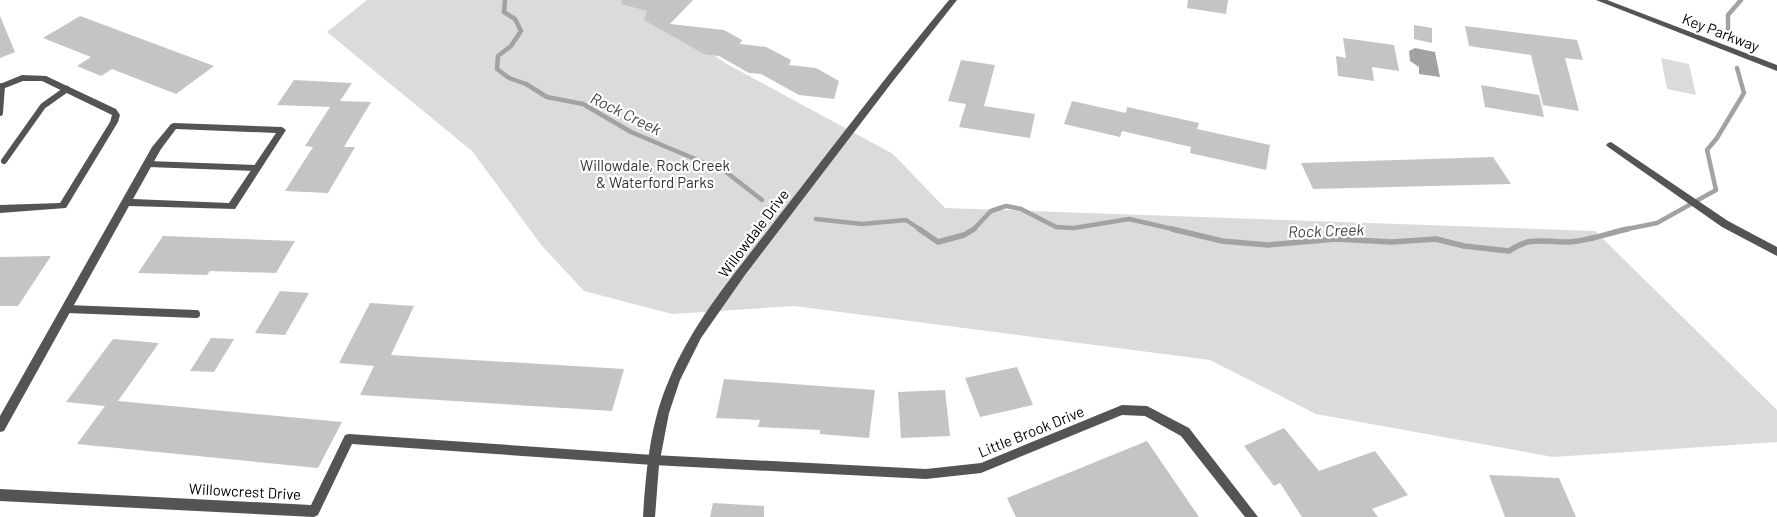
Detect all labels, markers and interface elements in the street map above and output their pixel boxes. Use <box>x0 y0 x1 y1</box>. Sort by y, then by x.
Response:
street label: Key Parkway <box>1680 9 1762 55</box>
water label: Rock Creek <box>588 88 665 138</box>
park label: Willowdale, Rock Creek & Waterford Parks <box>580 156 730 191</box>
street label: Willowdale Drive <box>714 185 792 281</box>
water label: Rock Creek <box>1288 219 1365 241</box>
street label: Little Brook Drive <box>975 402 1087 460</box>
street label: Willowcrest Drive <box>188 479 302 503</box>

